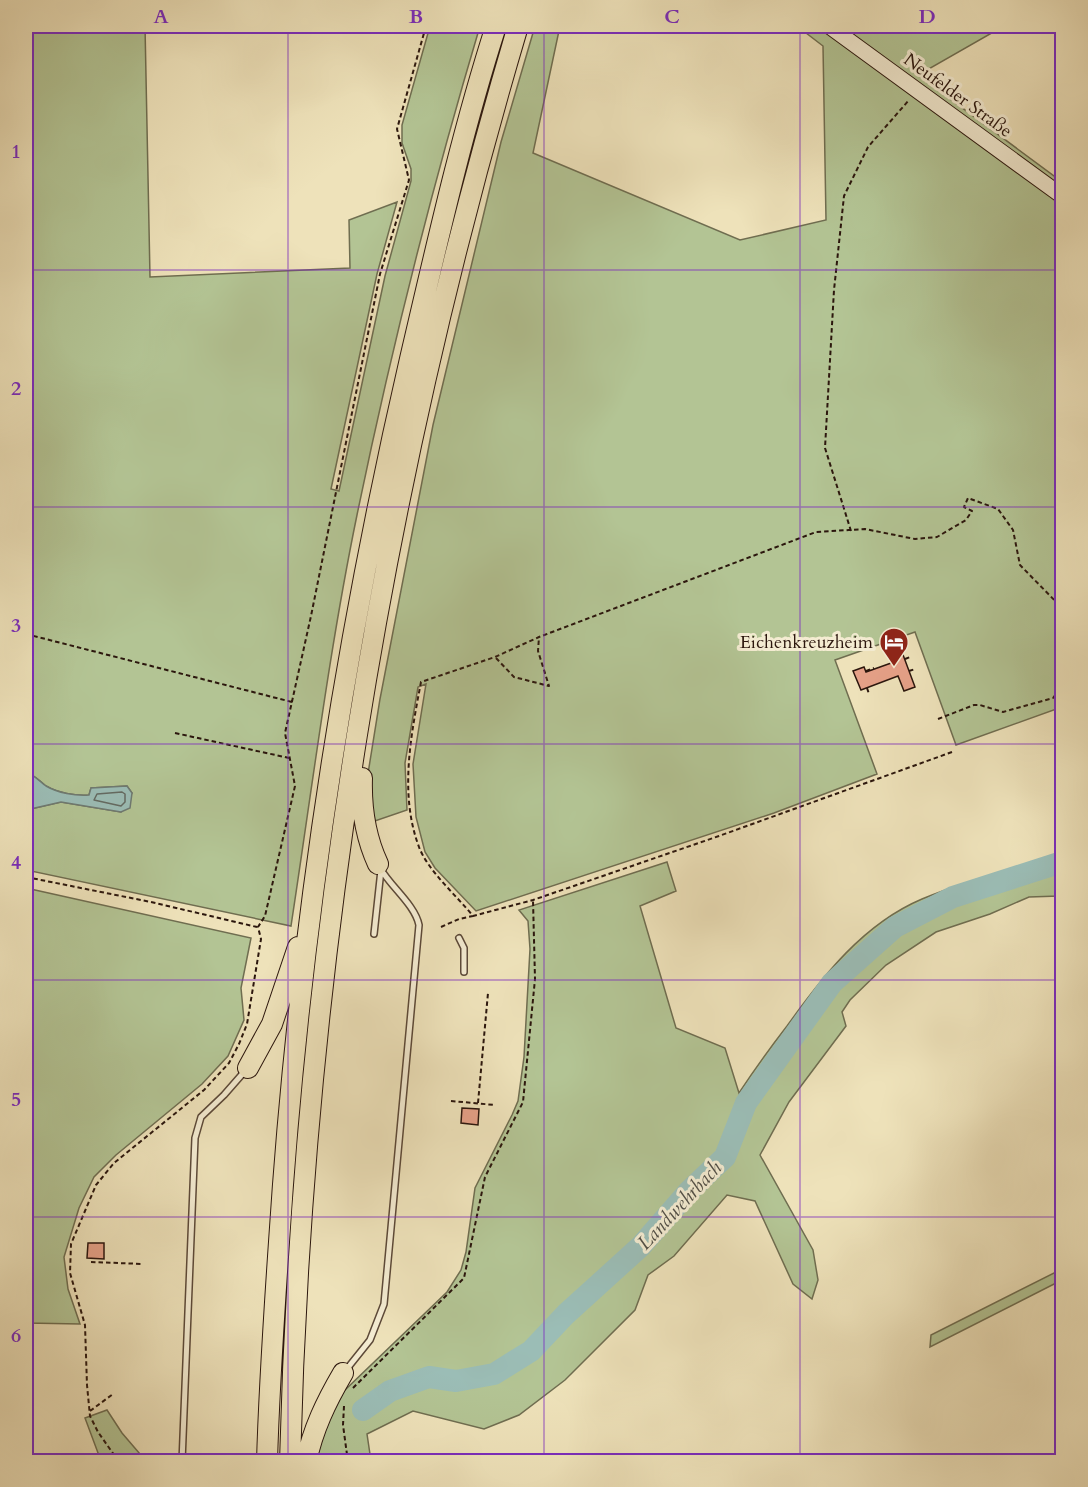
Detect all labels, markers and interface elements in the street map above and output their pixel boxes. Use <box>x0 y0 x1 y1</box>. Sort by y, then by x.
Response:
text: A <box>153 3 169 30</box>
text: B <box>409 3 423 30</box>
text: C <box>664 3 680 30</box>
text: D <box>918 3 936 30</box>
street label: Neufelder Straße <box>898 47 1017 143</box>
text: 1 <box>11 138 21 165</box>
text: 2 <box>11 375 21 402</box>
text: 3 <box>11 612 21 639</box>
hotel icon: Eichenkreuzheim <box>878 626 910 668</box>
place label: Eichenkreuzheim <box>740 630 874 655</box>
text: 4 <box>11 849 21 876</box>
text: 5 <box>11 1086 21 1113</box>
water label: Landwehrbach <box>631 1155 728 1256</box>
text: 6 <box>11 1322 21 1349</box>

